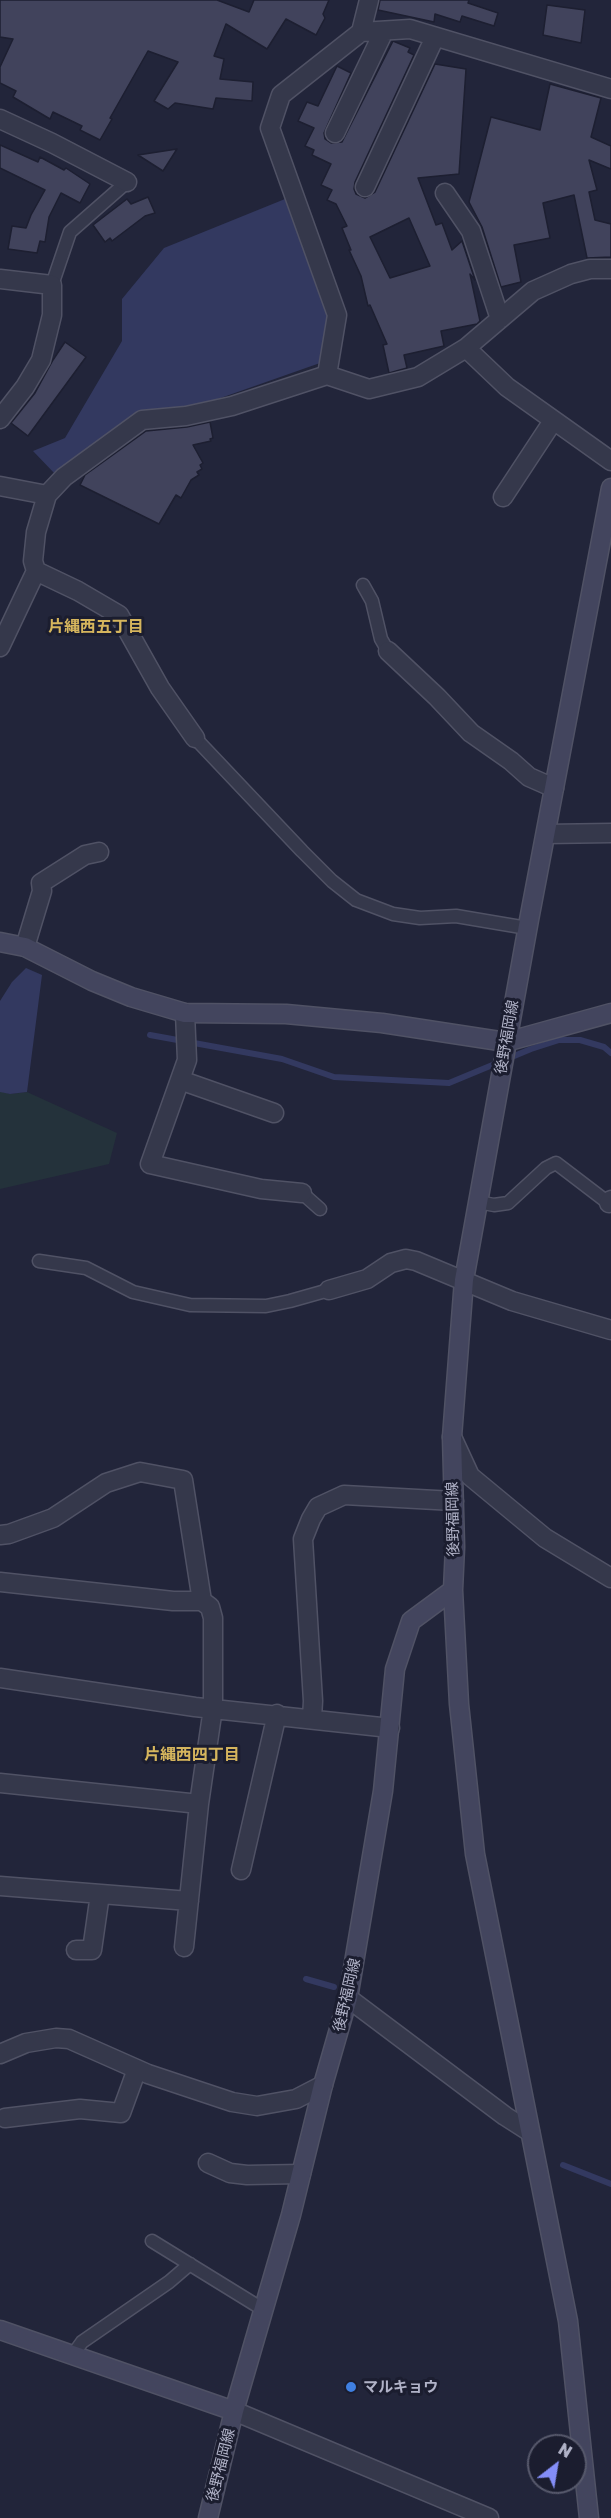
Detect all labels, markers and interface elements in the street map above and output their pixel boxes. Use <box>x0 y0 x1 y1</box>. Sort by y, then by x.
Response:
district label: 片縄西五丁目 <box>48 617 144 637</box>
street label: 後野福岡線 <box>492 999 522 1075</box>
street label: 後野福岡線 <box>443 1481 463 1557</box>
district label: 片縄西四丁目 <box>144 1745 240 1765</box>
street label: 後野福岡線 <box>330 1956 364 2034</box>
place label: マルキョウ <box>363 2378 438 2396</box>
marker: マルキョウ <box>344 2380 358 2394</box>
street label: 後野福岡線 <box>203 2426 239 2504</box>
north arrow <box>527 2434 587 2494</box>
text: N <box>555 2439 576 2462</box>

